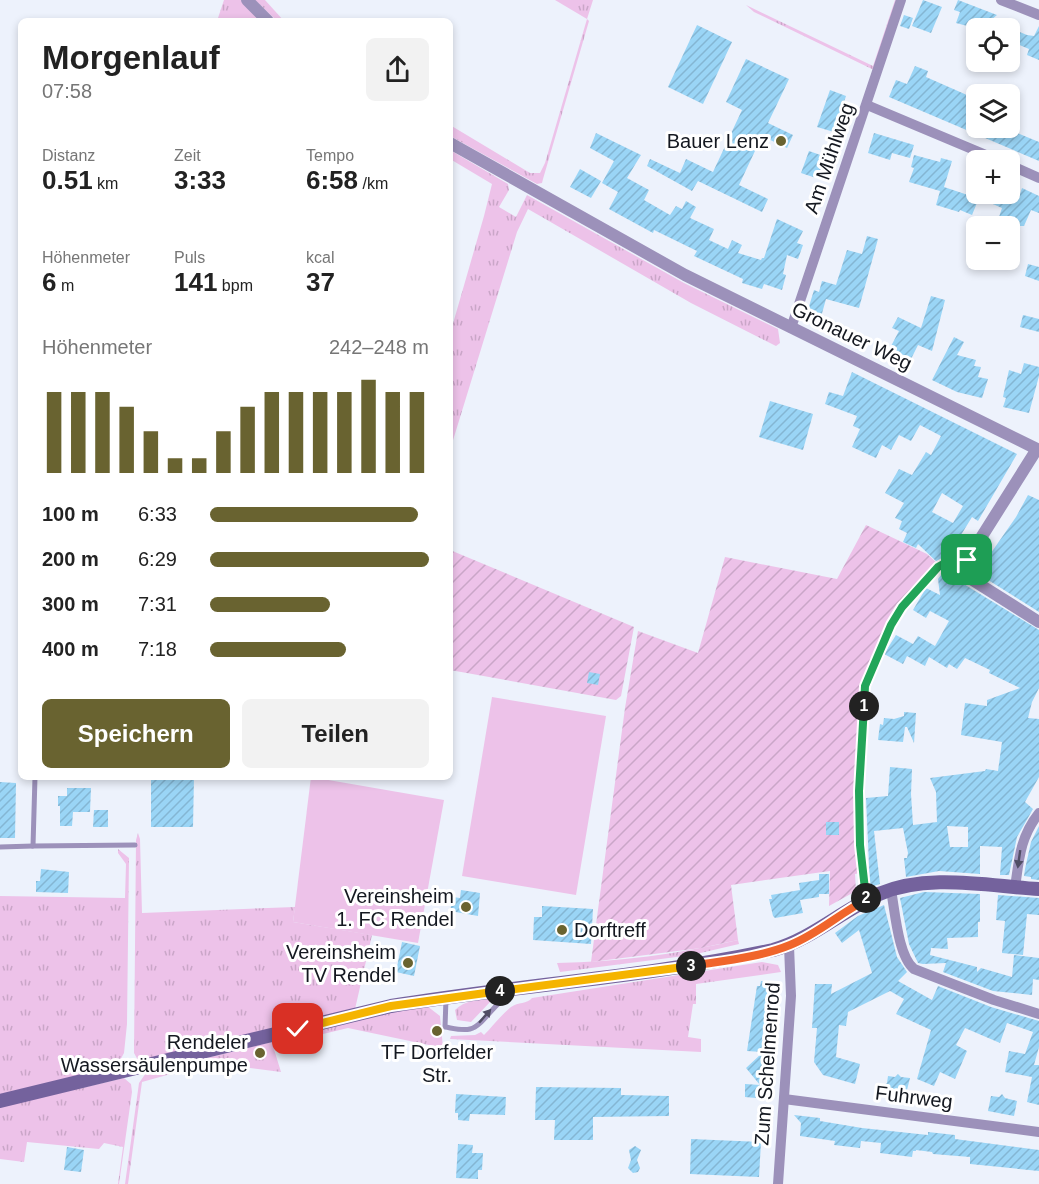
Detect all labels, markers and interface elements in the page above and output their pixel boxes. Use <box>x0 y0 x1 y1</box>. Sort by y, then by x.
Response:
map controls <box>966 18 1020 270</box>
button: locate <box>966 18 1020 72</box>
button: share <box>366 38 429 101</box>
text: Morgenlauf <box>42 39 220 76</box>
text: 07:58 <box>42 80 92 102</box>
button: layers <box>966 84 1020 138</box>
street label: Am Mühlweg <box>800 100 858 216</box>
place label: Bauer Lenz <box>667 130 769 152</box>
marker: Bauer Lenz <box>774 134 788 148</box>
text: Distanz <box>42 147 95 164</box>
text: Zeit <box>174 147 201 164</box>
text: Tempo <box>306 147 354 164</box>
button: + <box>966 150 1020 204</box>
text: 0.51 <box>42 165 93 195</box>
text: 3:33 <box>174 165 226 195</box>
text: 6:58 <box>306 165 358 195</box>
text: km <box>93 175 118 192</box>
text: /km <box>358 175 388 192</box>
button: − <box>966 216 1020 270</box>
text: Höhenmeter <box>42 249 130 266</box>
text: Puls <box>174 249 205 266</box>
text: kcal <box>306 249 334 266</box>
text: 6 <box>42 267 56 297</box>
text: 141 <box>174 267 217 297</box>
text: 37 <box>306 267 335 297</box>
text: m <box>56 277 74 294</box>
text: bpm <box>217 277 253 294</box>
street label: Gronauer Weg <box>788 297 916 375</box>
text: Höhenmeter <box>42 336 152 358</box>
text: 242–248 m <box>329 336 429 358</box>
text: 100 m <box>42 503 99 525</box>
text: 6:33 <box>138 503 177 525</box>
pin <box>941 534 992 585</box>
icon: arrive <box>950 543 983 576</box>
text: 200 m <box>42 548 99 570</box>
text: 6:29 <box>138 548 177 570</box>
text: 300 m <box>42 593 99 615</box>
text: 7:31 <box>138 593 177 615</box>
text: 400 m <box>42 638 99 660</box>
text: 7:18 <box>138 638 177 660</box>
pin: 1 <box>849 691 879 721</box>
text: 1 <box>860 697 868 714</box>
button: Speichern <box>42 699 230 768</box>
button: Teilen <box>242 699 429 768</box>
one-way arrow <box>1014 850 1023 869</box>
pin: 2 <box>851 883 881 913</box>
place label: Vereinsheim 1. FC Rendel <box>336 885 454 930</box>
text: 2 <box>862 889 870 906</box>
marker: Vereinsheim 1. FC Rendel <box>459 900 473 914</box>
place label: Dorftreff <box>574 919 646 941</box>
marker: Dorftreff <box>555 923 569 937</box>
place label: Vereinsheim TV Rendel <box>286 941 396 986</box>
pin: 3 <box>676 951 706 981</box>
marker: Vereinsheim TV Rendel <box>401 956 415 970</box>
text: 3 <box>687 957 695 974</box>
pin: 4 <box>485 976 515 1006</box>
text: 4 <box>496 982 504 999</box>
street label: Zum Schelmenrod <box>750 982 784 1146</box>
pin <box>272 1003 323 1054</box>
one-way arrow <box>478 1009 492 1024</box>
icon: check <box>281 1012 314 1045</box>
marker: TF Dorfelder Str. <box>430 1024 444 1038</box>
place label: Rendeler Wassersäulenpumpe <box>61 1031 248 1076</box>
place label: TF Dorfelder Str. <box>381 1041 493 1086</box>
marker: Rendeler Wassersäulenpumpe <box>253 1046 267 1060</box>
street label: Fuhrweg <box>874 1081 954 1113</box>

